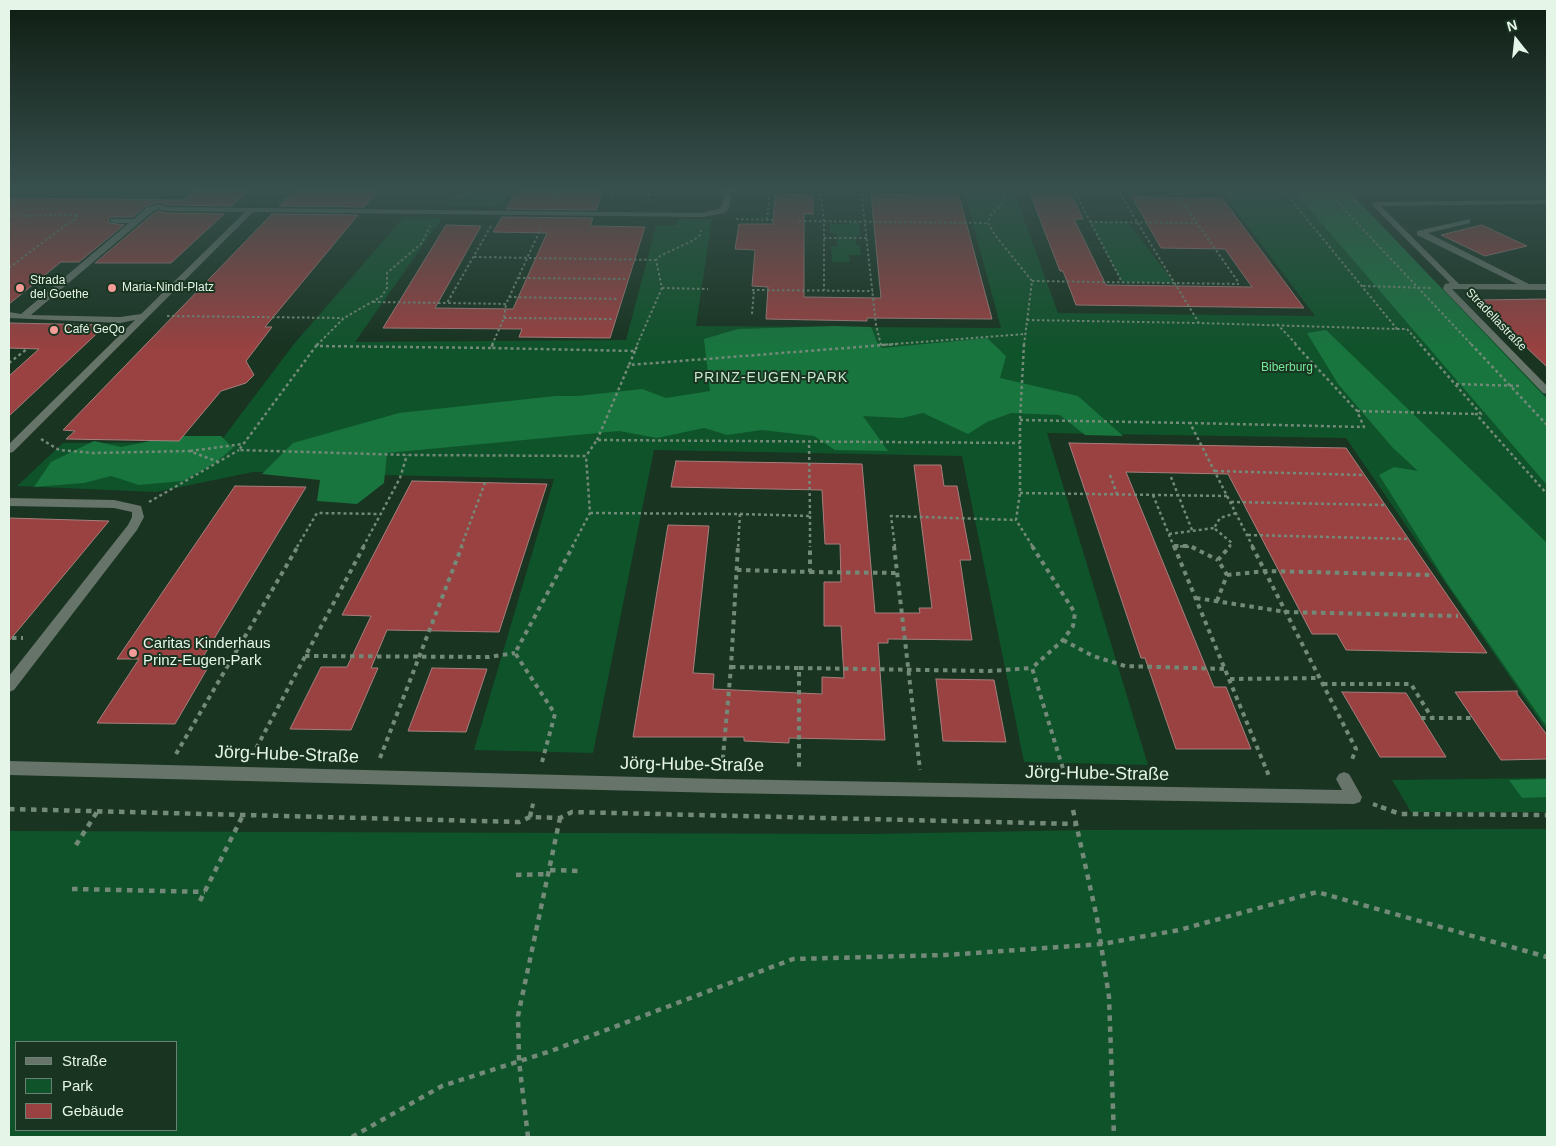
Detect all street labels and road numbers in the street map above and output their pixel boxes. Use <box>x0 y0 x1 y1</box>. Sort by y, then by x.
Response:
street label: Stradellastraße <box>1463 286 1529 354</box>
street label: Jörg-Hube-Straße <box>215 742 359 768</box>
street label: Jörg-Hube-Straße <box>620 753 764 777</box>
street label: Jörg-Hube-Straße <box>1025 762 1169 786</box>

